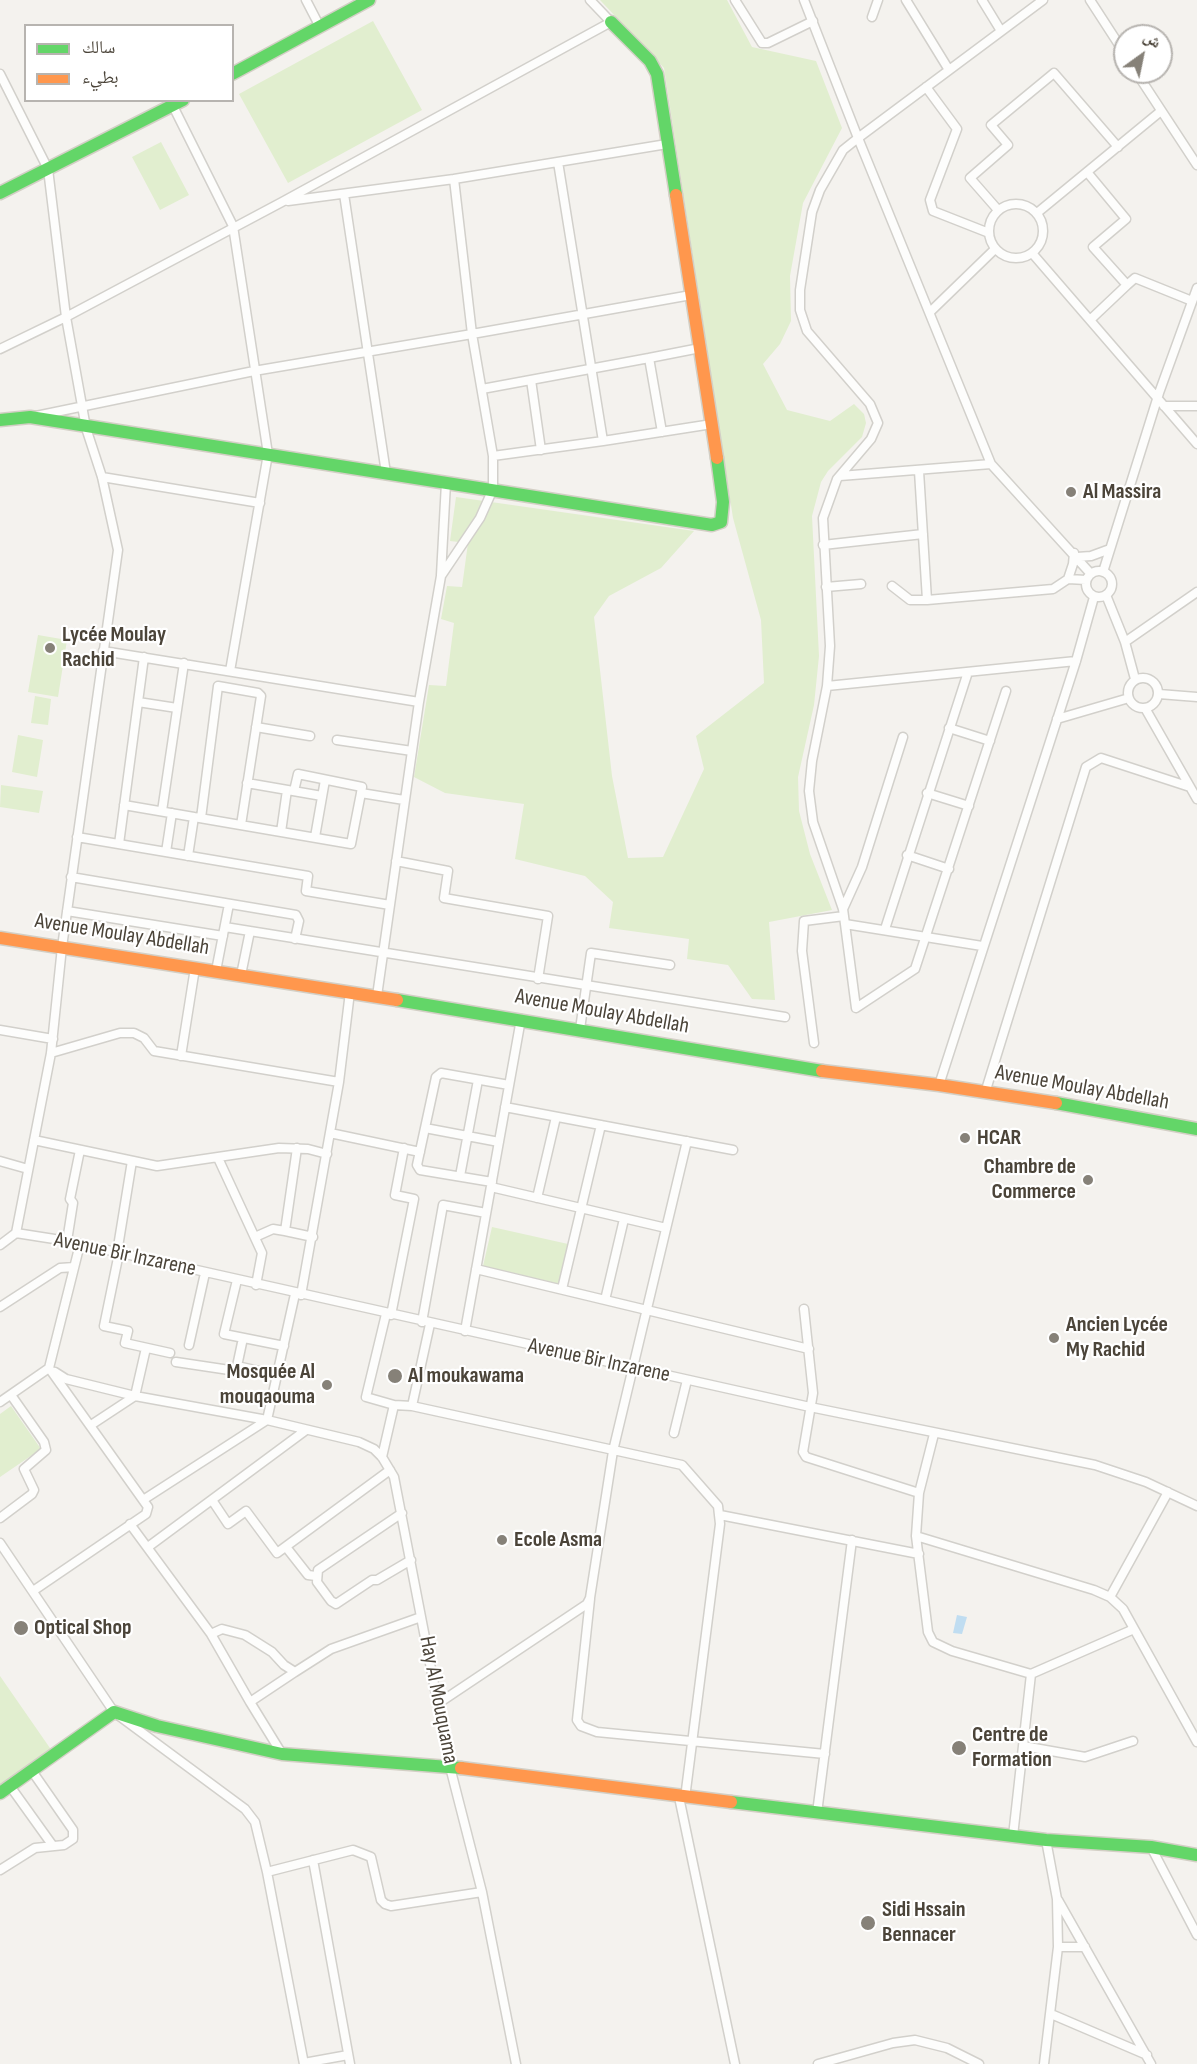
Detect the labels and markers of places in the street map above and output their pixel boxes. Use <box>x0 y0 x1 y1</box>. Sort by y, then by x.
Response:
place label: Al Massira <box>1083 479 1161 505</box>
marker: Al Massira <box>1064 485 1078 499</box>
place label: Lycée Moulay Rachid <box>62 622 166 674</box>
marker: Lycée Moulay Rachid <box>43 641 57 655</box>
place label: HCAR <box>977 1125 1021 1151</box>
marker: HCAR <box>958 1131 972 1145</box>
place label: Chambre de Commerce <box>983 1154 1076 1206</box>
marker: Chambre de Commerce <box>1081 1173 1095 1187</box>
place label: Ancien Lycée My Rachid <box>1066 1312 1168 1364</box>
marker: Ancien Lycée My Rachid <box>1047 1331 1061 1345</box>
place label: Mosquée Al mouqaouma <box>220 1359 315 1410</box>
place label: Al moukawama <box>408 1363 524 1389</box>
marker: Al moukawama <box>386 1367 404 1385</box>
marker: Mosquée Al mouqaouma <box>320 1378 334 1392</box>
place label: Ecole Asma <box>514 1527 602 1553</box>
marker: Ecole Asma <box>495 1533 509 1547</box>
place label: Optical Shop <box>34 1615 132 1641</box>
marker: Optical Shop <box>12 1619 30 1637</box>
place label: Centre de Formation <box>972 1722 1052 1774</box>
marker: Centre de Formation <box>950 1739 968 1757</box>
place label: Sidi Hssain Bennacer <box>882 1897 966 1948</box>
marker: Sidi Hssain Bennacer <box>859 1914 877 1932</box>

